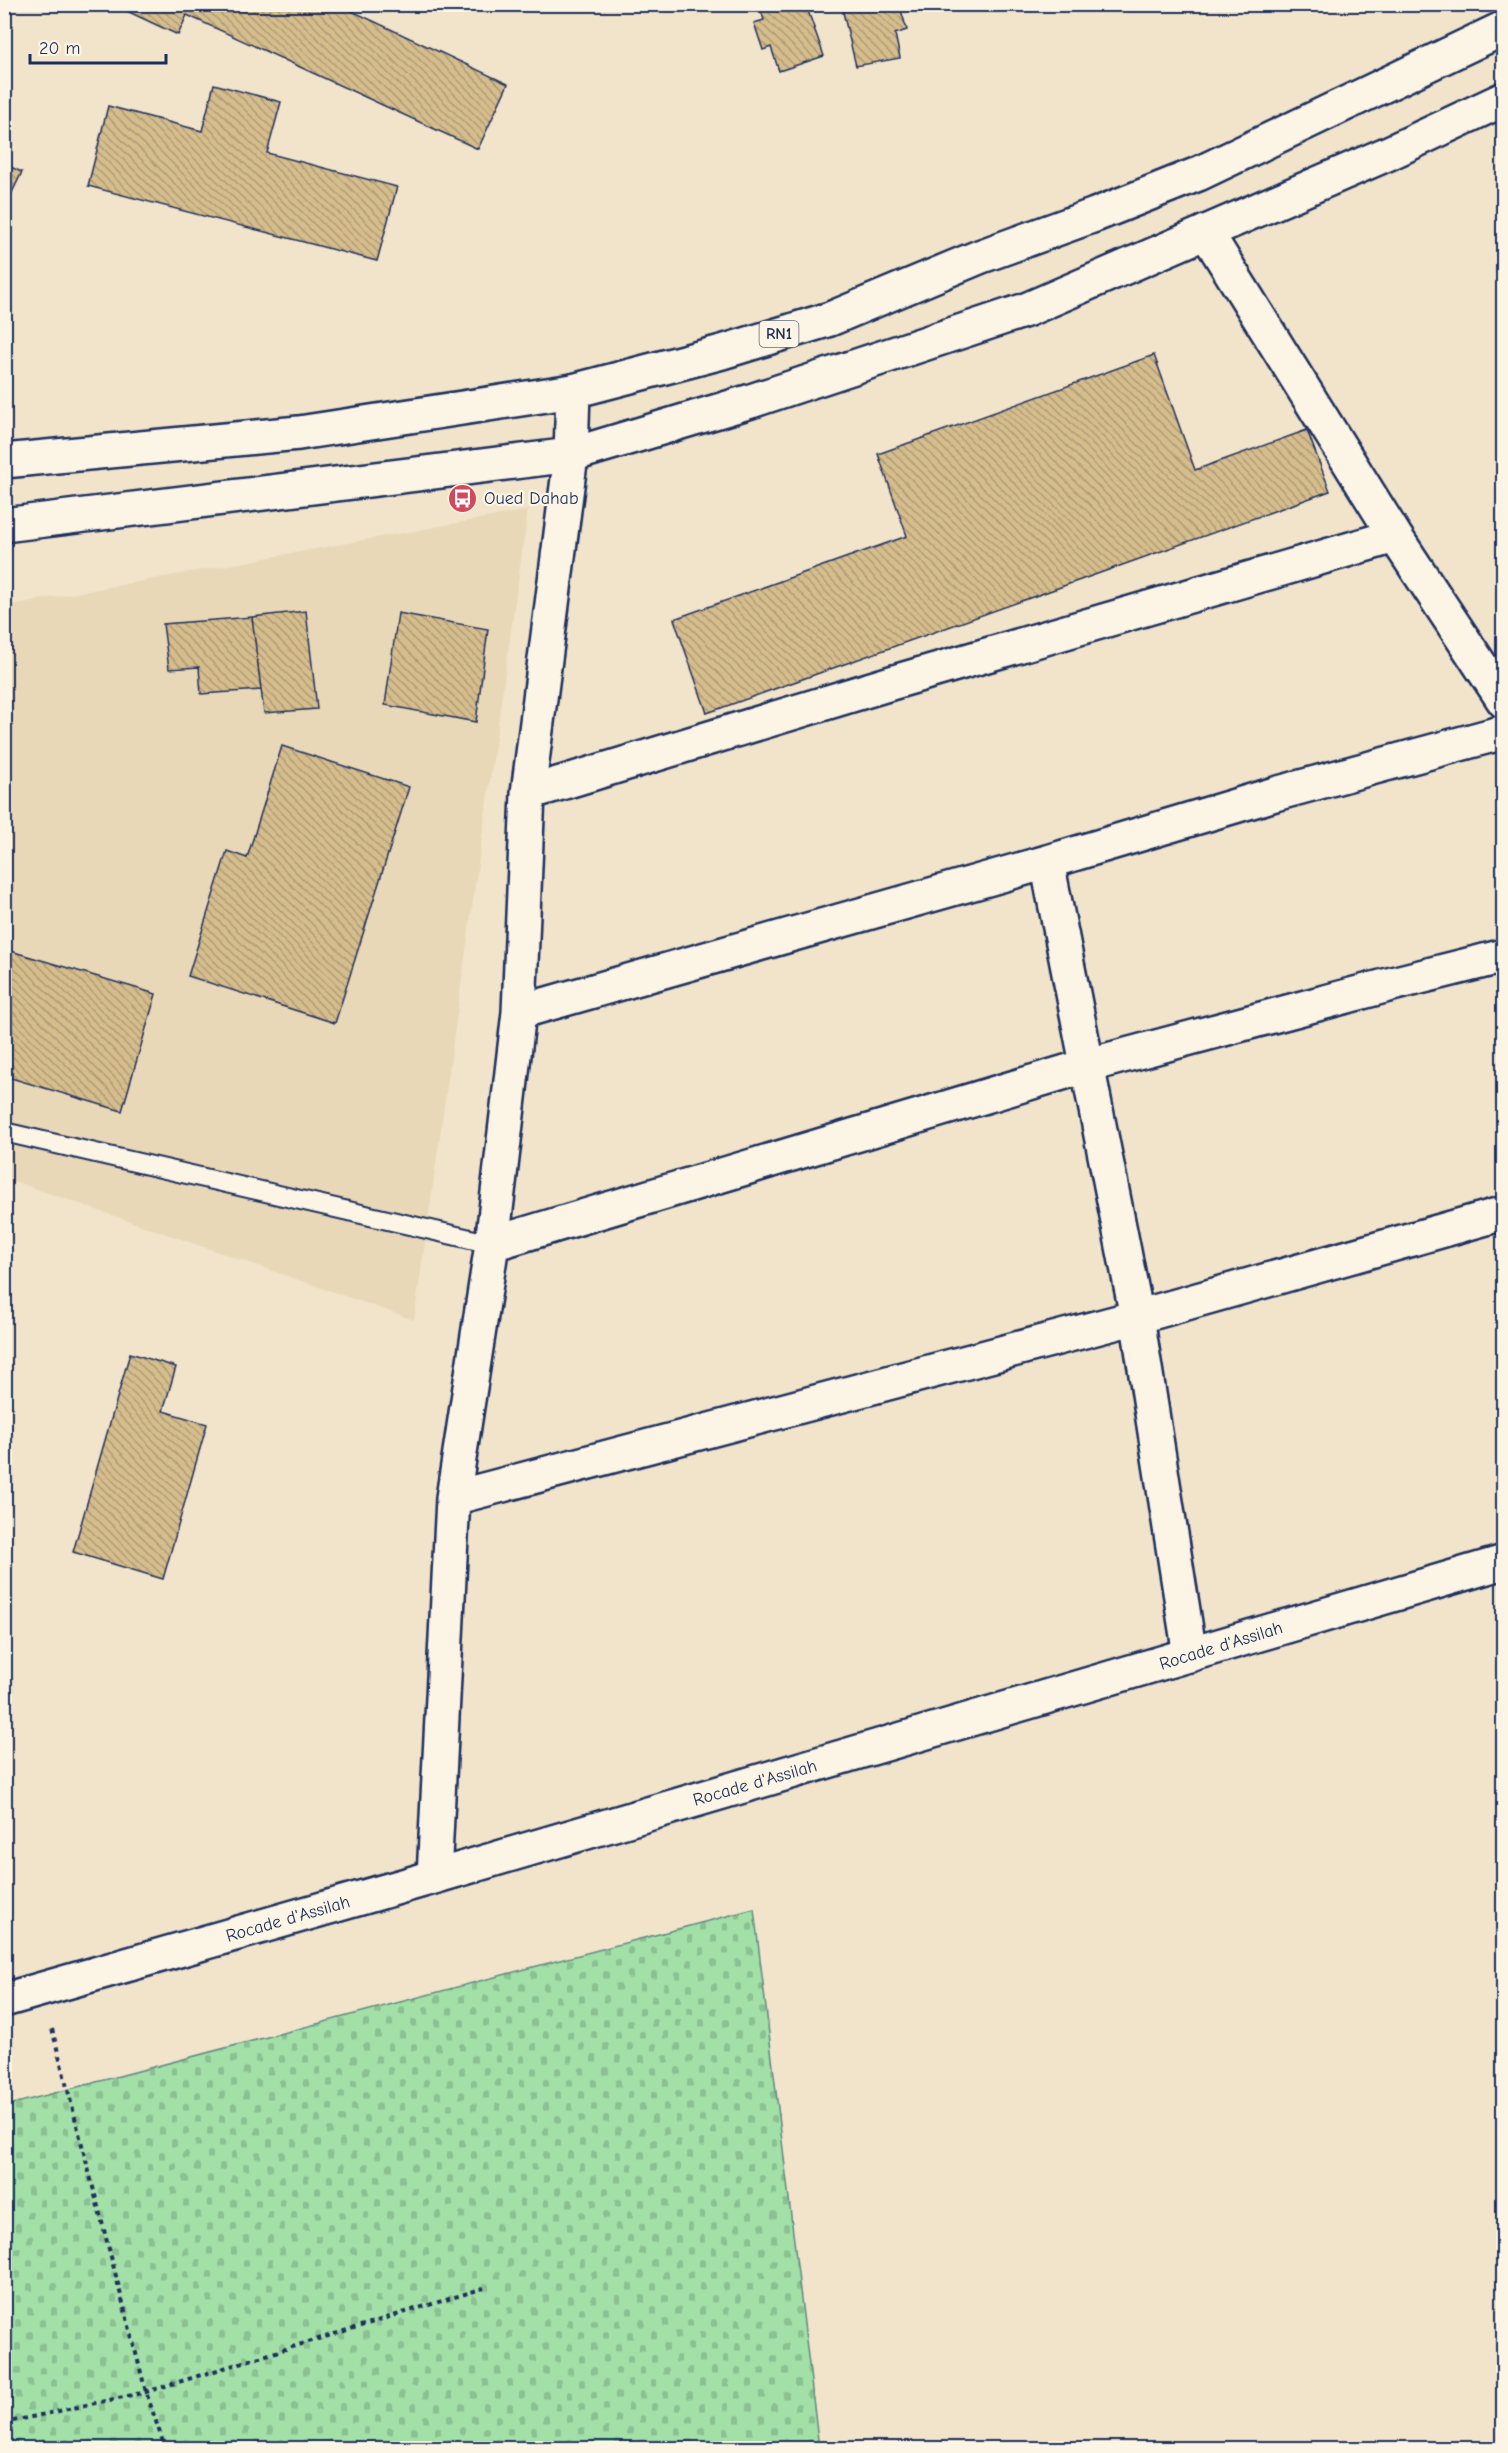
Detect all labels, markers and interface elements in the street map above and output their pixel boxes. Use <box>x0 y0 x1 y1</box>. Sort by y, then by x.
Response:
scale bar <box>30 27 166 65</box>
text: 20 m <box>39 38 80 59</box>
road number: RN1 <box>760 321 798 347</box>
bus stop icon: Oued Dahab <box>447 482 479 514</box>
place label: Oued Dahab <box>484 488 579 509</box>
street label: Rocade d'Assilah <box>1157 1617 1285 1675</box>
street label: Rocade d'Assilah <box>691 1755 819 1811</box>
street label: Rocade d'Assilah <box>224 1891 352 1947</box>

